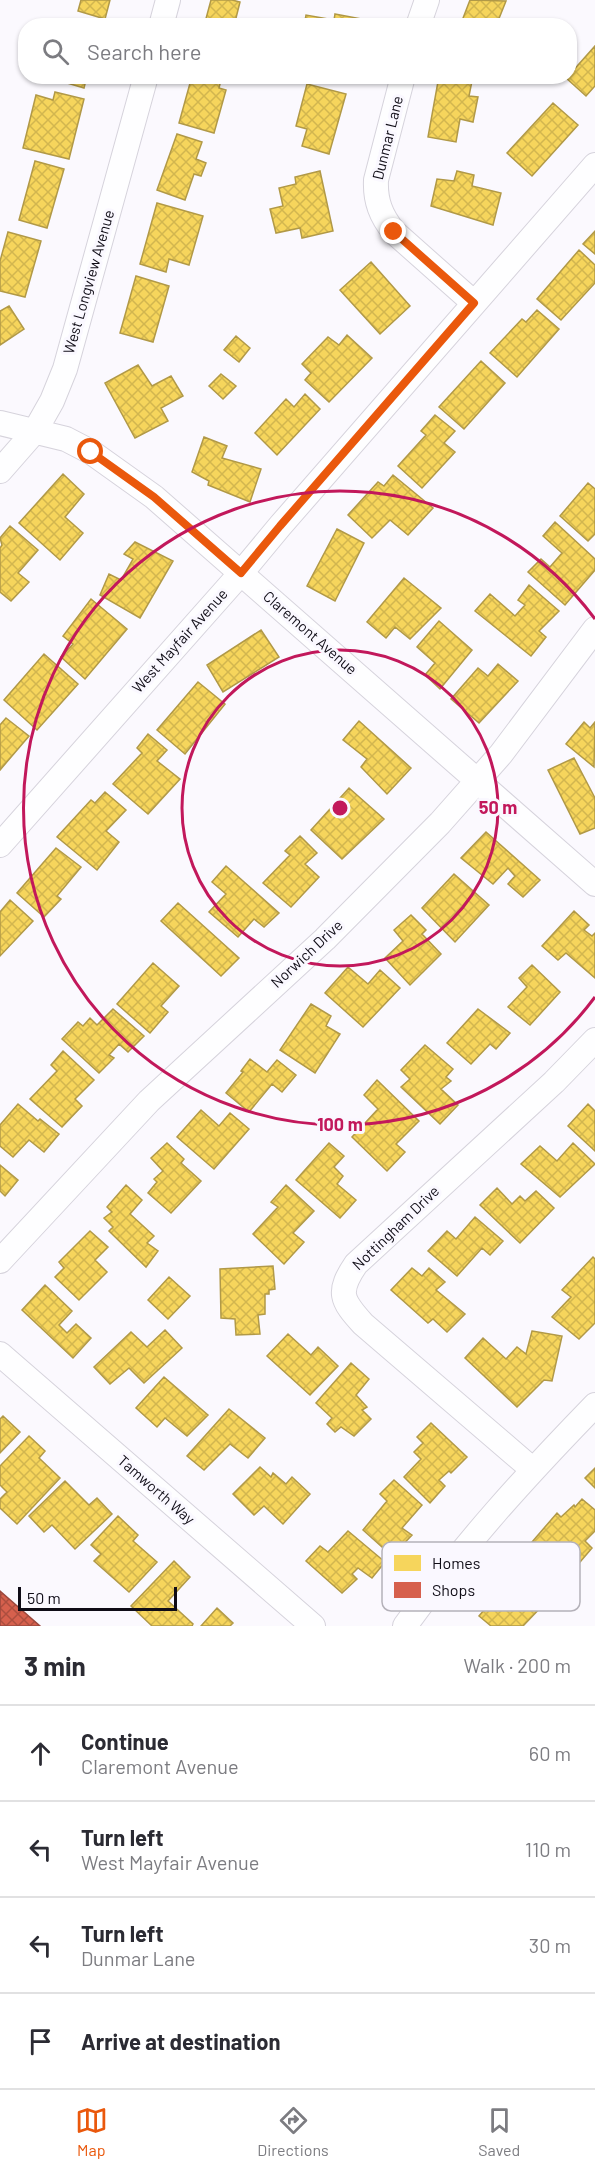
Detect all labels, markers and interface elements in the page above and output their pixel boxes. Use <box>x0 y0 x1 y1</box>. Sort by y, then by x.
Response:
search box <box>18 18 577 84</box>
icon: search <box>39 35 72 68</box>
text: Search here <box>87 38 201 64</box>
street label: Dunmar Lane <box>368 94 406 182</box>
street label: West Longview Avenue <box>59 208 117 356</box>
route end <box>380 218 406 244</box>
route start <box>77 438 103 464</box>
street label: West Mayfair Avenue <box>128 585 231 696</box>
street label: Claremont Avenue <box>260 587 361 678</box>
text: 50 m <box>479 796 517 818</box>
centre of rings <box>330 798 350 818</box>
street label: Norwich Drive <box>267 916 346 991</box>
text: 100 m <box>317 1113 363 1135</box>
street label: Nottingham Drive <box>348 1181 442 1273</box>
street label: Tamworth Way <box>114 1451 199 1528</box>
legend <box>382 1542 580 1611</box>
text: Homes <box>432 1553 480 1572</box>
text: Shops <box>432 1580 475 1599</box>
scale bar <box>18 1584 177 1612</box>
text: 50 m <box>27 1588 61 1607</box>
text: 3 min <box>24 1650 86 1681</box>
text: Walk · 200 m <box>463 1653 571 1677</box>
text: Continue <box>81 1728 169 1754</box>
icon: ahead <box>24 1737 57 1770</box>
text: 60 m <box>529 1741 571 1765</box>
text: Claremont Avenue <box>81 1754 239 1778</box>
text: Turn left <box>81 1824 164 1850</box>
icon: left <box>24 1833 57 1866</box>
text: 110 m <box>525 1837 571 1861</box>
text: West Mayfair Avenue <box>81 1850 259 1874</box>
text: Turn left <box>81 1920 164 1946</box>
icon: left <box>24 1929 57 1962</box>
text: 30 m <box>529 1933 571 1957</box>
text: Dunmar Lane <box>81 1946 196 1970</box>
icon: arrive <box>24 2025 57 2058</box>
text: Arrive at destination <box>81 2028 280 2054</box>
tab: Map <box>75 2104 108 2159</box>
tab: Directions <box>257 2104 329 2159</box>
tab: Saved <box>478 2104 520 2159</box>

